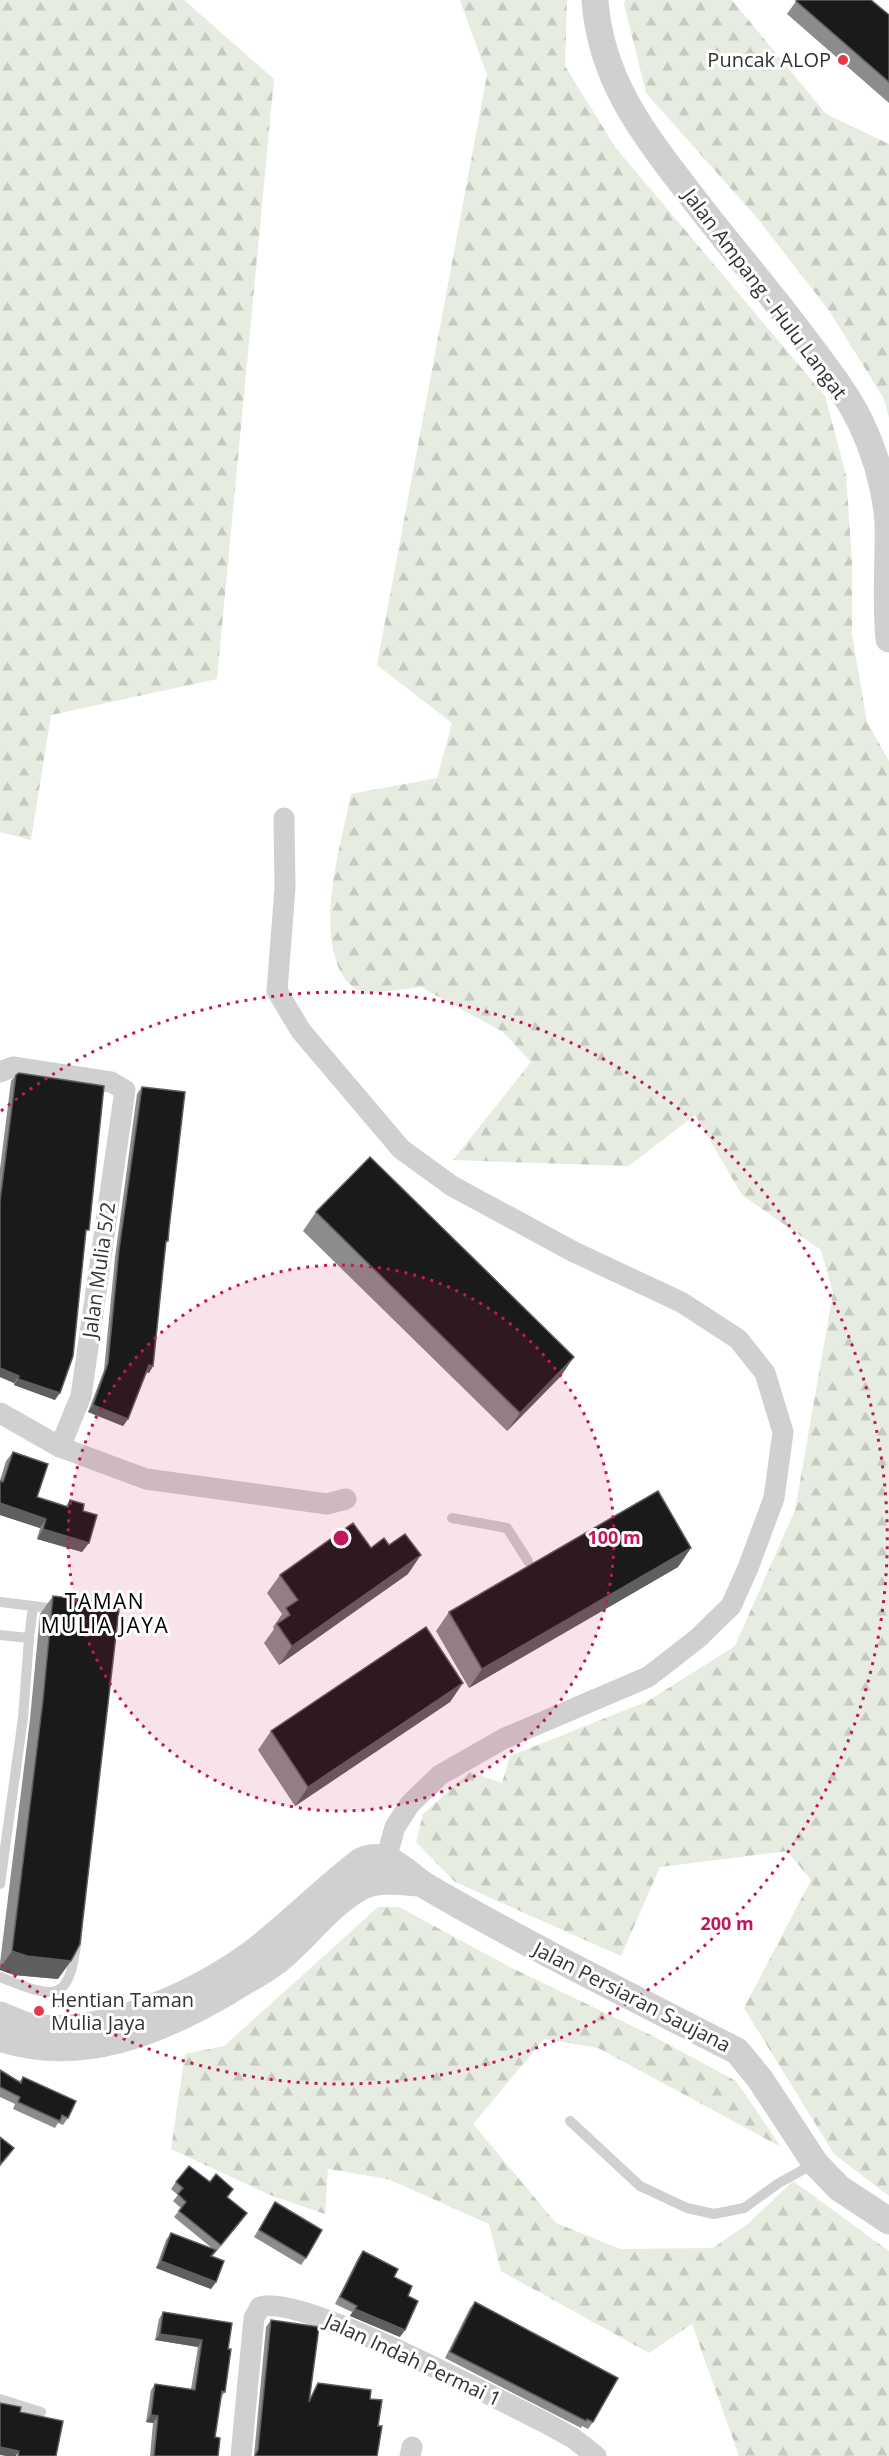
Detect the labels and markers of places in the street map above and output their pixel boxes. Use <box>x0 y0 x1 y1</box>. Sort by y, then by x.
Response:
place label: Puncak ALOP <box>707 46 831 73</box>
marker: Puncak ALOP <box>836 53 850 67</box>
centre of rings <box>331 1528 351 1548</box>
place label: Hentian Taman Mulia Jaya <box>51 1986 194 2036</box>
marker: Hentian Taman Mulia Jaya <box>32 2004 46 2018</box>

